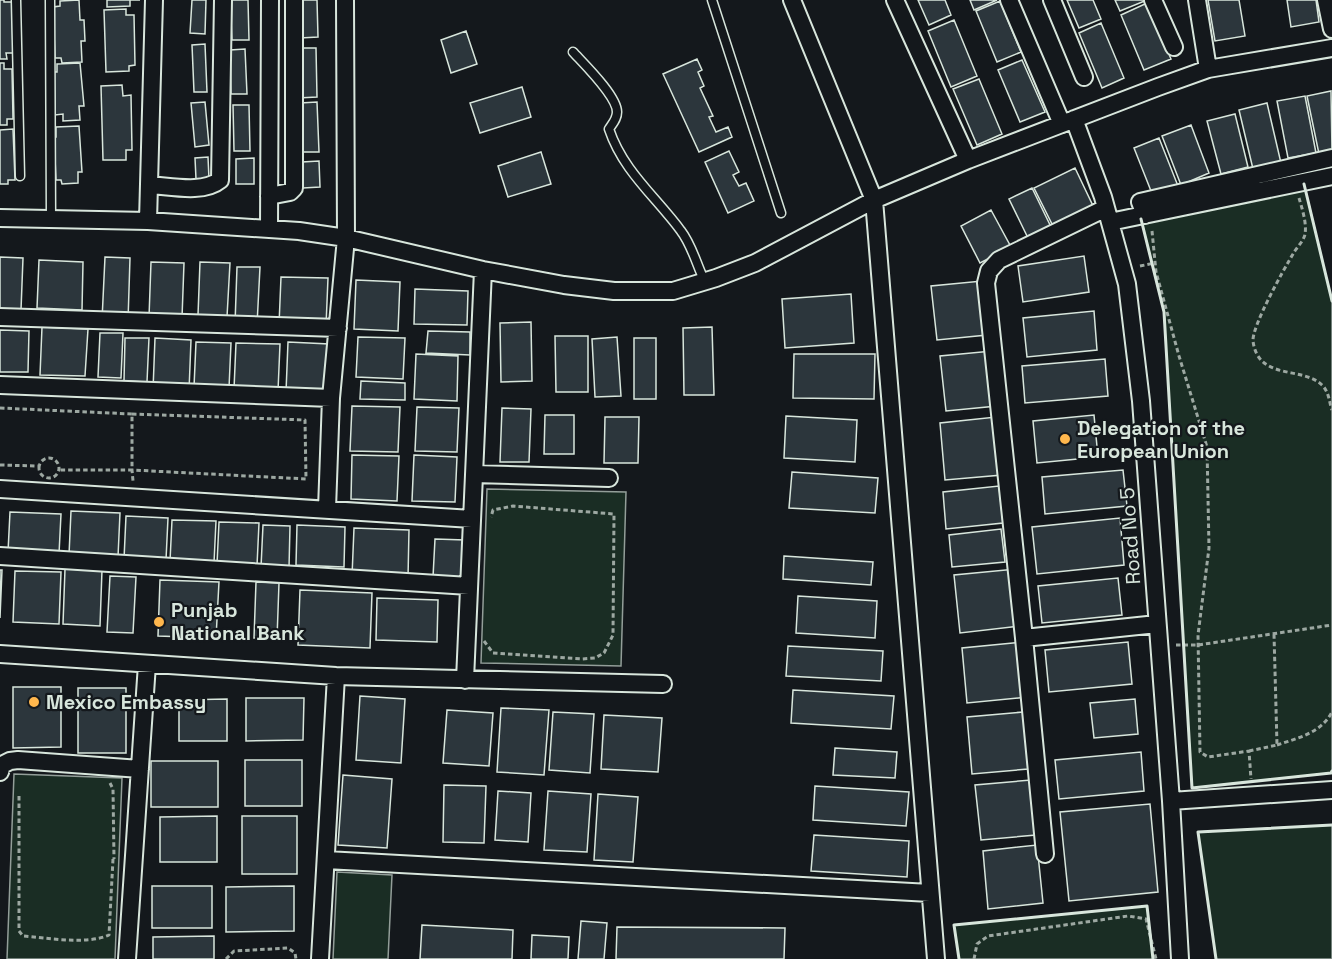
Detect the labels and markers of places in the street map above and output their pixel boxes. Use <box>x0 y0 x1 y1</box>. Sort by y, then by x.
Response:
place label: Delegation of the European Union <box>1077 415 1245 464</box>
marker: Delegation of the European Union <box>1058 432 1072 446</box>
place label: Punjab National Bank <box>171 597 305 646</box>
marker: Punjab National Bank <box>152 615 166 629</box>
place label: Mexico Embassy <box>46 689 206 715</box>
marker: Mexico Embassy <box>27 695 41 709</box>

